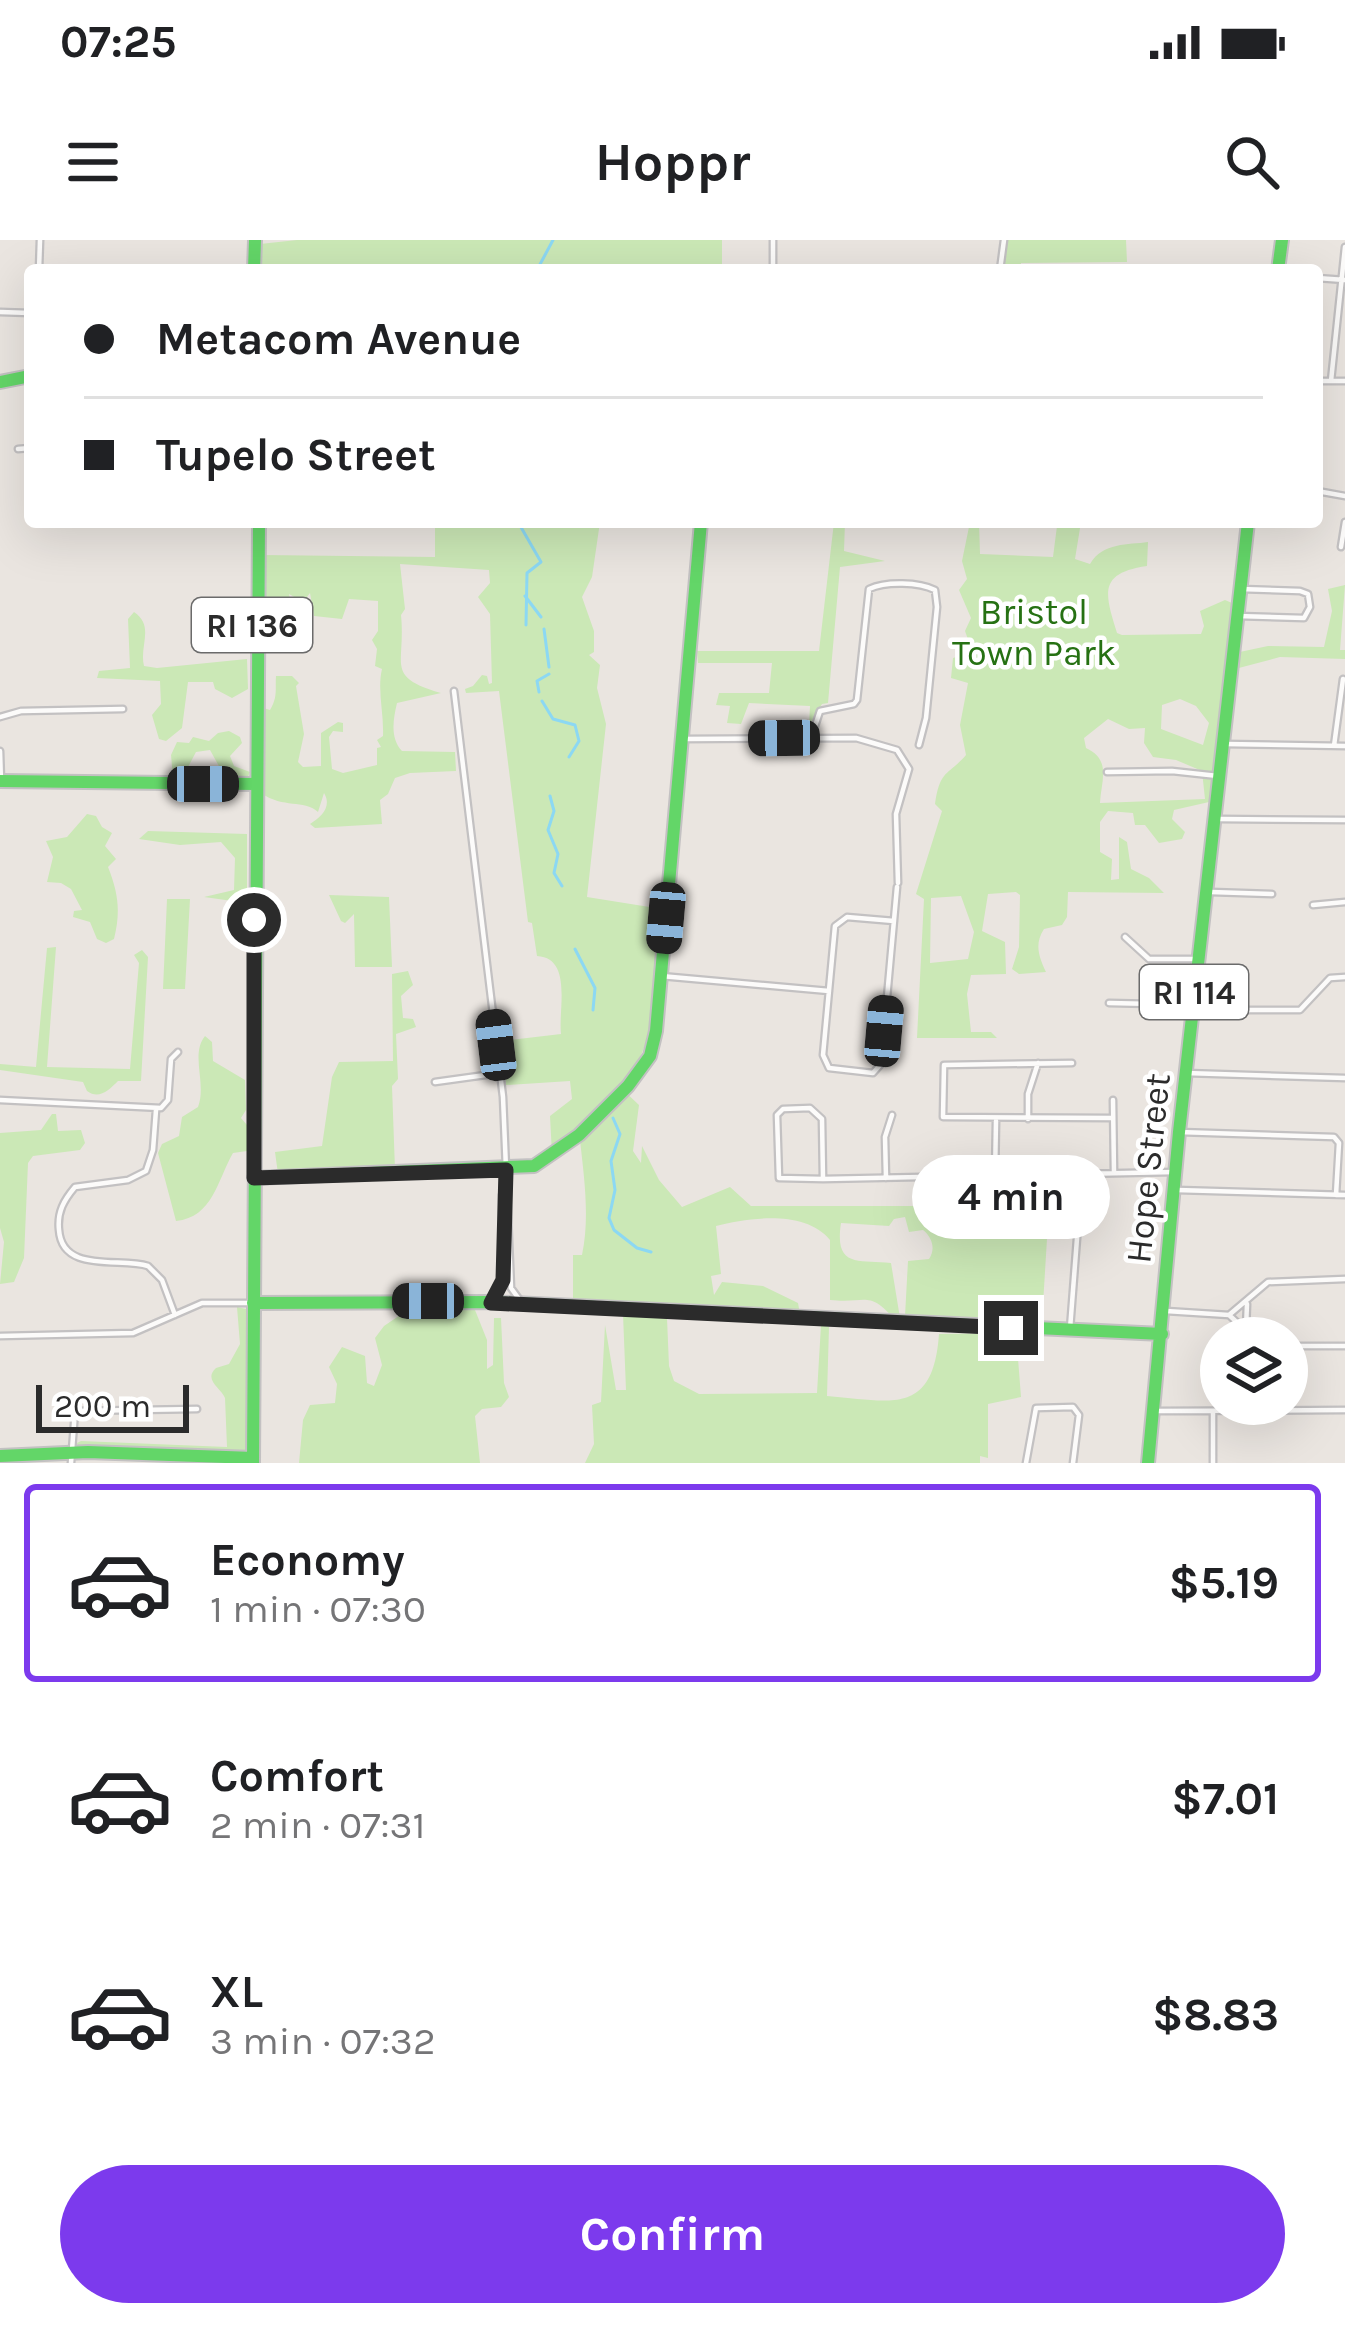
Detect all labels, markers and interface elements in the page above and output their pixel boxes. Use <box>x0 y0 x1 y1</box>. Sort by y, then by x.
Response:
text: 07:25 <box>60 16 176 68</box>
icon: menu <box>60 129 126 195</box>
icon: search <box>1219 129 1285 195</box>
text: Hoppr <box>595 130 750 194</box>
text: Metacom Avenue <box>156 313 521 365</box>
text: Tupelo Street <box>156 429 436 481</box>
park label: Bristol Town Park <box>952 591 1116 674</box>
road number: RI 136 <box>192 598 312 652</box>
car <box>748 719 820 757</box>
car <box>167 766 239 802</box>
car <box>645 881 687 955</box>
route start <box>227 893 281 947</box>
road number: RI 114 <box>1140 965 1248 1019</box>
car <box>863 994 905 1068</box>
car <box>474 1007 518 1083</box>
street label: Hope Street <box>1117 1071 1179 1265</box>
callout: 4 min <box>912 1154 1110 1238</box>
text: 4 min <box>957 1174 1065 1220</box>
car <box>392 1283 464 1319</box>
route end <box>984 1301 1038 1355</box>
map controls <box>1200 1317 1308 1425</box>
button: layers <box>1200 1317 1308 1425</box>
scale bar <box>36 1379 189 1432</box>
text: 200 m <box>54 1387 151 1425</box>
icon: car <box>66 1529 174 1637</box>
text: Economy <box>210 1534 405 1586</box>
text: $5.19 <box>1169 1557 1279 1609</box>
text: 1 min · 07:30 <box>210 1586 426 1632</box>
icon: car <box>66 1745 174 1853</box>
text: Comfort <box>210 1750 384 1802</box>
text: $7.01 <box>1171 1773 1279 1825</box>
text: 2 min · 07:31 <box>210 1802 425 1848</box>
icon: car <box>66 1961 174 2069</box>
text: XL <box>210 1966 263 2018</box>
text: $8.83 <box>1152 1989 1279 2041</box>
text: 3 min · 07:32 <box>210 2018 436 2064</box>
button: Confirm <box>60 2165 1285 2303</box>

